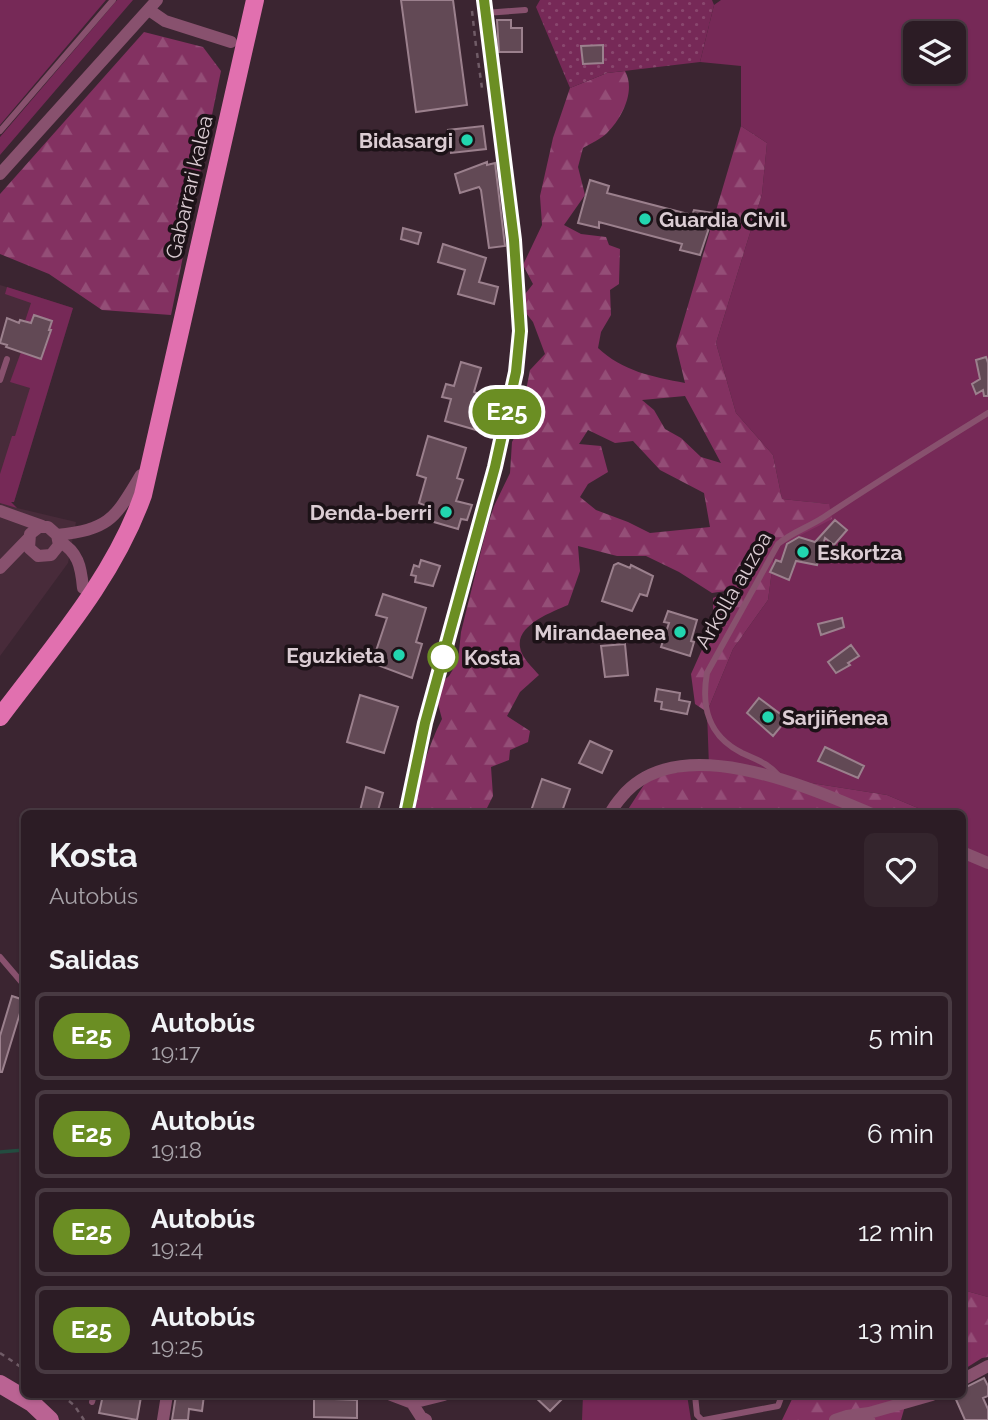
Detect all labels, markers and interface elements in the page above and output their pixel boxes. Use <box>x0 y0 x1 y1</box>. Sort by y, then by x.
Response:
map controls <box>903 21 966 84</box>
button: layers <box>903 21 966 84</box>
street label: Gabarrari kalea <box>160 113 218 261</box>
place label: Bidasargi <box>359 128 453 153</box>
marker: Bidasargi <box>459 132 475 148</box>
place label: Guardia Civil <box>659 207 787 232</box>
marker: Guardia Civil <box>637 211 653 227</box>
line badge: E25 <box>467 389 547 435</box>
text: E25 <box>486 397 528 426</box>
place label: Denda-berri <box>310 500 432 525</box>
marker: Denda-berri <box>438 504 454 520</box>
street label: Arkolla auzoa <box>689 527 777 653</box>
place label: Eskortza <box>817 540 902 565</box>
marker: Eskortza <box>795 544 811 560</box>
place label: Mirandaenea <box>534 620 666 645</box>
marker: Mirandaenea <box>672 624 688 640</box>
marker: Kosta <box>428 642 458 672</box>
place label: Eguzkieta <box>286 643 385 668</box>
place label: Kosta <box>464 645 521 670</box>
marker: Eguzkieta <box>391 647 407 663</box>
place label: Sarjiñenea <box>782 705 888 730</box>
marker: Sarjiñenea <box>760 709 776 725</box>
button: heart <box>864 833 938 907</box>
text: Kosta <box>49 836 138 875</box>
text: Autobús <box>49 882 138 909</box>
text: Salidas <box>49 945 139 975</box>
text: Autobús <box>151 1008 255 1038</box>
text: E25 <box>71 1021 112 1050</box>
text: 5 min <box>868 1021 934 1051</box>
text: 19:17 <box>151 1038 201 1065</box>
text: Autobús <box>151 1106 255 1136</box>
text: E25 <box>71 1119 112 1148</box>
text: 6 min <box>867 1119 934 1149</box>
text: 19:18 <box>151 1136 202 1163</box>
text: Autobús <box>151 1204 255 1234</box>
text: E25 <box>71 1217 112 1246</box>
text: 12 min <box>858 1217 934 1247</box>
text: 19:24 <box>151 1234 203 1261</box>
text: Autobús <box>151 1302 255 1332</box>
text: E25 <box>71 1315 112 1344</box>
text: 13 min <box>858 1315 934 1345</box>
text: 19:25 <box>151 1332 203 1359</box>

